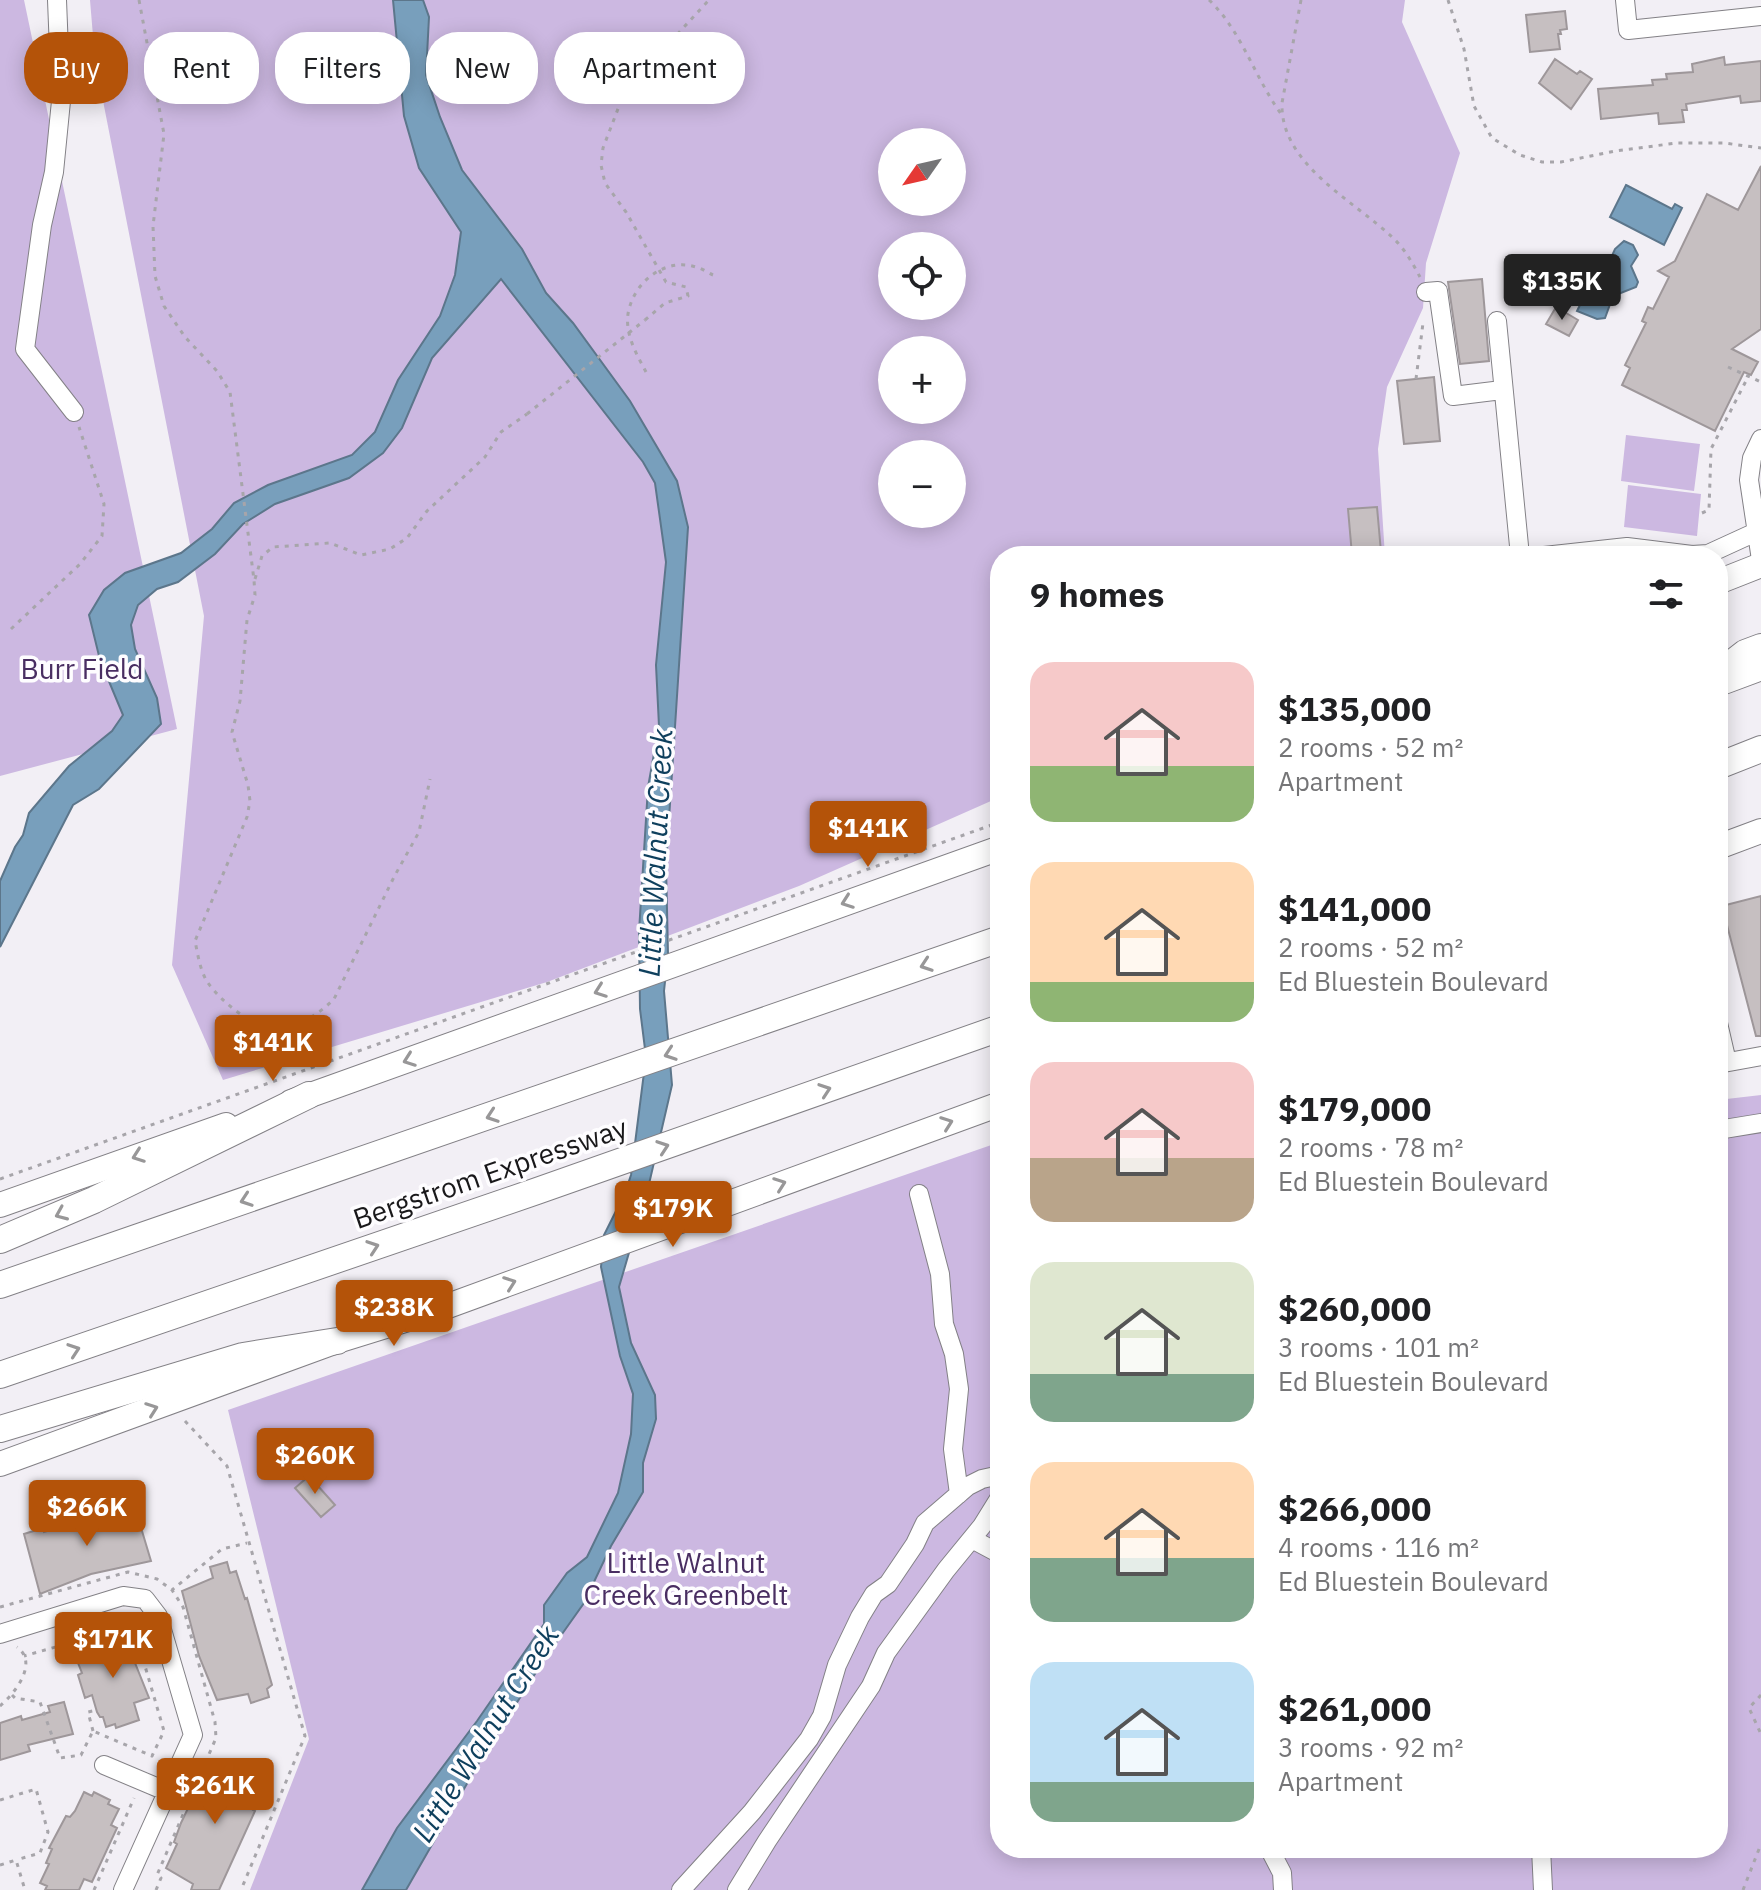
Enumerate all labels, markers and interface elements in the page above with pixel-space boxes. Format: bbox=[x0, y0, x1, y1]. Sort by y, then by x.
chip: Buy bbox=[24, 32, 128, 104]
chip: Rent bbox=[144, 32, 259, 104]
chip: Filters bbox=[275, 32, 410, 104]
chip: New bbox=[426, 32, 538, 104]
chip: Apartment bbox=[554, 32, 745, 104]
north arrow bbox=[878, 128, 966, 216]
map controls bbox=[878, 128, 966, 528]
button: locate bbox=[878, 232, 966, 320]
pin: $135K bbox=[1506, 254, 1618, 322]
text: $135K bbox=[1522, 263, 1602, 297]
button: + bbox=[878, 336, 966, 424]
button: − bbox=[878, 440, 966, 528]
text: 9 homes bbox=[1030, 572, 1165, 616]
icon: filters bbox=[1644, 572, 1688, 616]
park label: Burr Field bbox=[20, 650, 144, 687]
text: $135,000 bbox=[1278, 686, 1431, 730]
icon: home bbox=[1094, 694, 1190, 790]
water label: Little Walnut Creek bbox=[629, 727, 680, 978]
text: 2 rooms · 52 m² bbox=[1278, 730, 1463, 764]
text: Apartment bbox=[1278, 764, 1403, 798]
pin: $141K bbox=[812, 801, 924, 869]
text: $141K bbox=[828, 810, 908, 844]
text: $141,000 bbox=[1278, 886, 1431, 930]
one-way arrow bbox=[841, 892, 855, 909]
icon: home bbox=[1094, 894, 1190, 990]
text: 2 rooms · 52 m² bbox=[1278, 930, 1463, 964]
one-way arrow bbox=[920, 955, 934, 972]
text: Ed Bluestein Boulevard bbox=[1278, 964, 1549, 998]
one-way arrow bbox=[594, 982, 608, 998]
pin: $141K bbox=[217, 1015, 329, 1083]
text: $141K bbox=[233, 1024, 313, 1058]
one-way arrow bbox=[664, 1045, 678, 1061]
one-way arrow bbox=[403, 1050, 417, 1066]
one-way arrow bbox=[817, 1083, 831, 1099]
text: $179,000 bbox=[1278, 1086, 1431, 1130]
icon: home bbox=[1094, 1094, 1190, 1190]
one-way arrow bbox=[486, 1107, 500, 1123]
street label: Bergstrom Expressway bbox=[348, 1108, 632, 1237]
one-way arrow bbox=[939, 1117, 953, 1133]
text: 2 rooms · 78 m² bbox=[1278, 1130, 1463, 1164]
one-way arrow bbox=[655, 1140, 669, 1156]
one-way arrow bbox=[132, 1146, 146, 1163]
text: Ed Bluestein Boulevard bbox=[1278, 1164, 1549, 1198]
one-way arrow bbox=[773, 1177, 787, 1194]
pin: $179K bbox=[617, 1181, 729, 1249]
text: $179K bbox=[633, 1190, 713, 1224]
one-way arrow bbox=[240, 1191, 254, 1207]
one-way arrow bbox=[55, 1204, 70, 1220]
one-way arrow bbox=[365, 1241, 379, 1257]
one-way arrow bbox=[502, 1276, 516, 1293]
pin: $238K bbox=[338, 1280, 450, 1348]
text: $260,000 bbox=[1278, 1286, 1431, 1330]
text: $238K bbox=[354, 1289, 434, 1323]
icon: home bbox=[1094, 1294, 1190, 1390]
text: 3 rooms · 101 m² bbox=[1278, 1330, 1479, 1364]
one-way arrow bbox=[66, 1343, 80, 1359]
text: Ed Bluestein Boulevard bbox=[1278, 1364, 1549, 1398]
one-way arrow bbox=[144, 1402, 158, 1418]
pin: $260K bbox=[259, 1428, 371, 1496]
text: $260K bbox=[275, 1437, 355, 1471]
pin: $266K bbox=[31, 1480, 143, 1548]
text: $266,000 bbox=[1278, 1486, 1431, 1530]
text: $266K bbox=[47, 1489, 127, 1523]
icon: home bbox=[1094, 1494, 1190, 1590]
text: 4 rooms · 116 m² bbox=[1278, 1530, 1479, 1564]
park label: Little Walnut Creek Greenbelt bbox=[584, 1544, 788, 1613]
text: Ed Bluestein Boulevard bbox=[1278, 1564, 1549, 1598]
pin: $171K bbox=[57, 1612, 169, 1680]
water label: Little Walnut Creek bbox=[402, 1617, 567, 1849]
text: $171K bbox=[73, 1621, 153, 1655]
text: $261,000 bbox=[1278, 1686, 1431, 1730]
icon: home bbox=[1094, 1694, 1190, 1790]
text: 3 rooms · 92 m² bbox=[1278, 1730, 1463, 1764]
pin: $261K bbox=[159, 1758, 271, 1826]
text: Apartment bbox=[1278, 1764, 1403, 1798]
text: $261K bbox=[175, 1767, 255, 1801]

